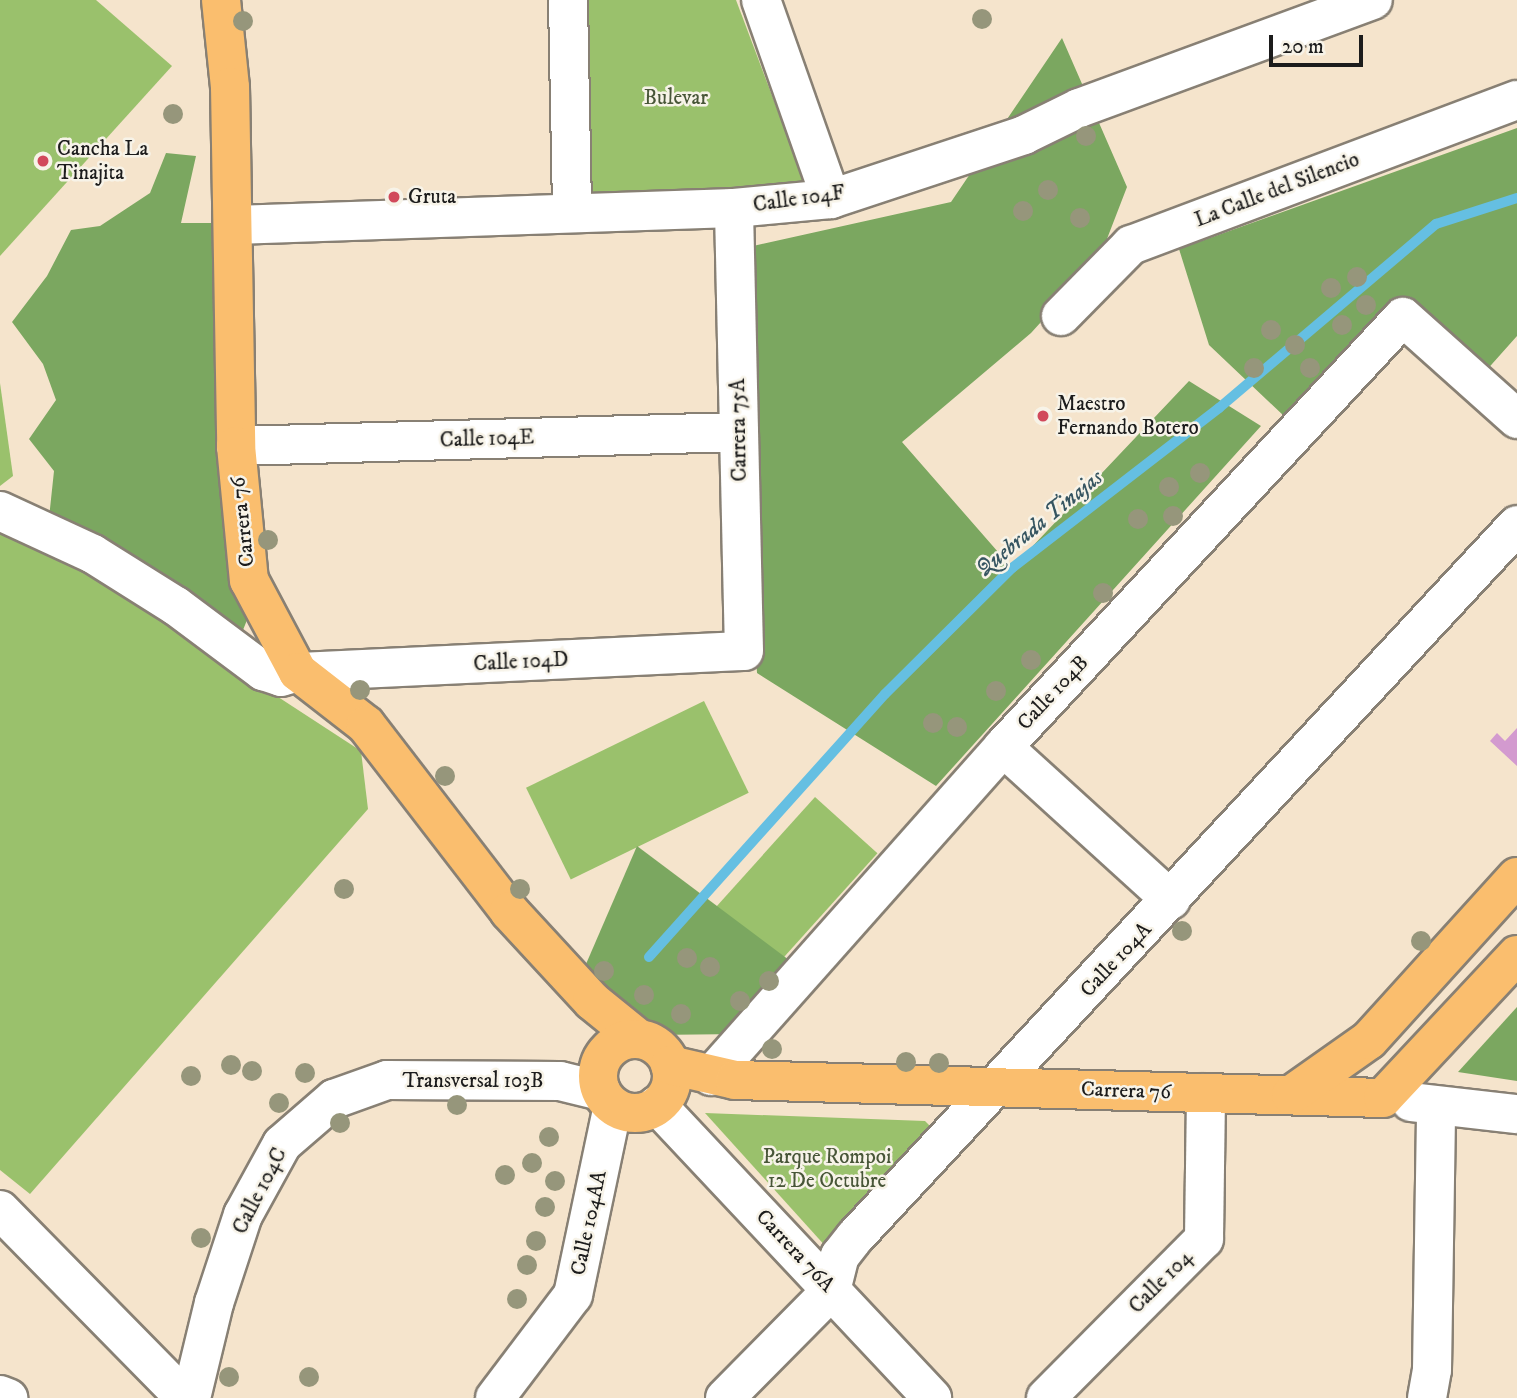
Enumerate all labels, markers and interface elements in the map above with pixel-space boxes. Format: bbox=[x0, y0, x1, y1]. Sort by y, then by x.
scale bar bbox=[1272, 21, 1366, 65]
text: 20 m bbox=[1282, 34, 1324, 60]
park label: Bulevar bbox=[644, 85, 708, 111]
place label: Cancha La Tinajita bbox=[57, 136, 148, 186]
street label: La Calle del Silencio bbox=[1191, 147, 1363, 233]
marker: Cancha La Tinajita bbox=[35, 153, 51, 169]
street label: Calle 104F bbox=[751, 180, 847, 218]
place label: Gruta bbox=[408, 184, 456, 210]
marker: Gruta bbox=[386, 189, 402, 205]
street label: Carrera 75A bbox=[726, 378, 752, 482]
place label: Maestro Fernando Botero bbox=[1057, 391, 1199, 441]
marker: Maestro Fernando Botero bbox=[1035, 408, 1051, 424]
street label: Calle 104E bbox=[439, 425, 535, 453]
water label: Quebrada Tinajas bbox=[971, 464, 1109, 584]
street label: Carrera 76 bbox=[226, 476, 260, 568]
street label: Calle 104D bbox=[473, 647, 569, 677]
street label: Calle 104B bbox=[1012, 650, 1094, 736]
street label: Calle 104A bbox=[1075, 917, 1157, 1003]
street label: Transversal 103B bbox=[403, 1068, 543, 1094]
street label: Carrera 76 bbox=[1080, 1077, 1172, 1105]
street label: Calle 104C bbox=[228, 1144, 292, 1238]
park label: Parque Rompoi 12 De Octubre bbox=[763, 1144, 891, 1194]
street label: Calle 104AA bbox=[566, 1168, 612, 1278]
street label: Carrera 76A bbox=[750, 1204, 840, 1298]
street label: Calle 104 bbox=[1124, 1245, 1198, 1319]

